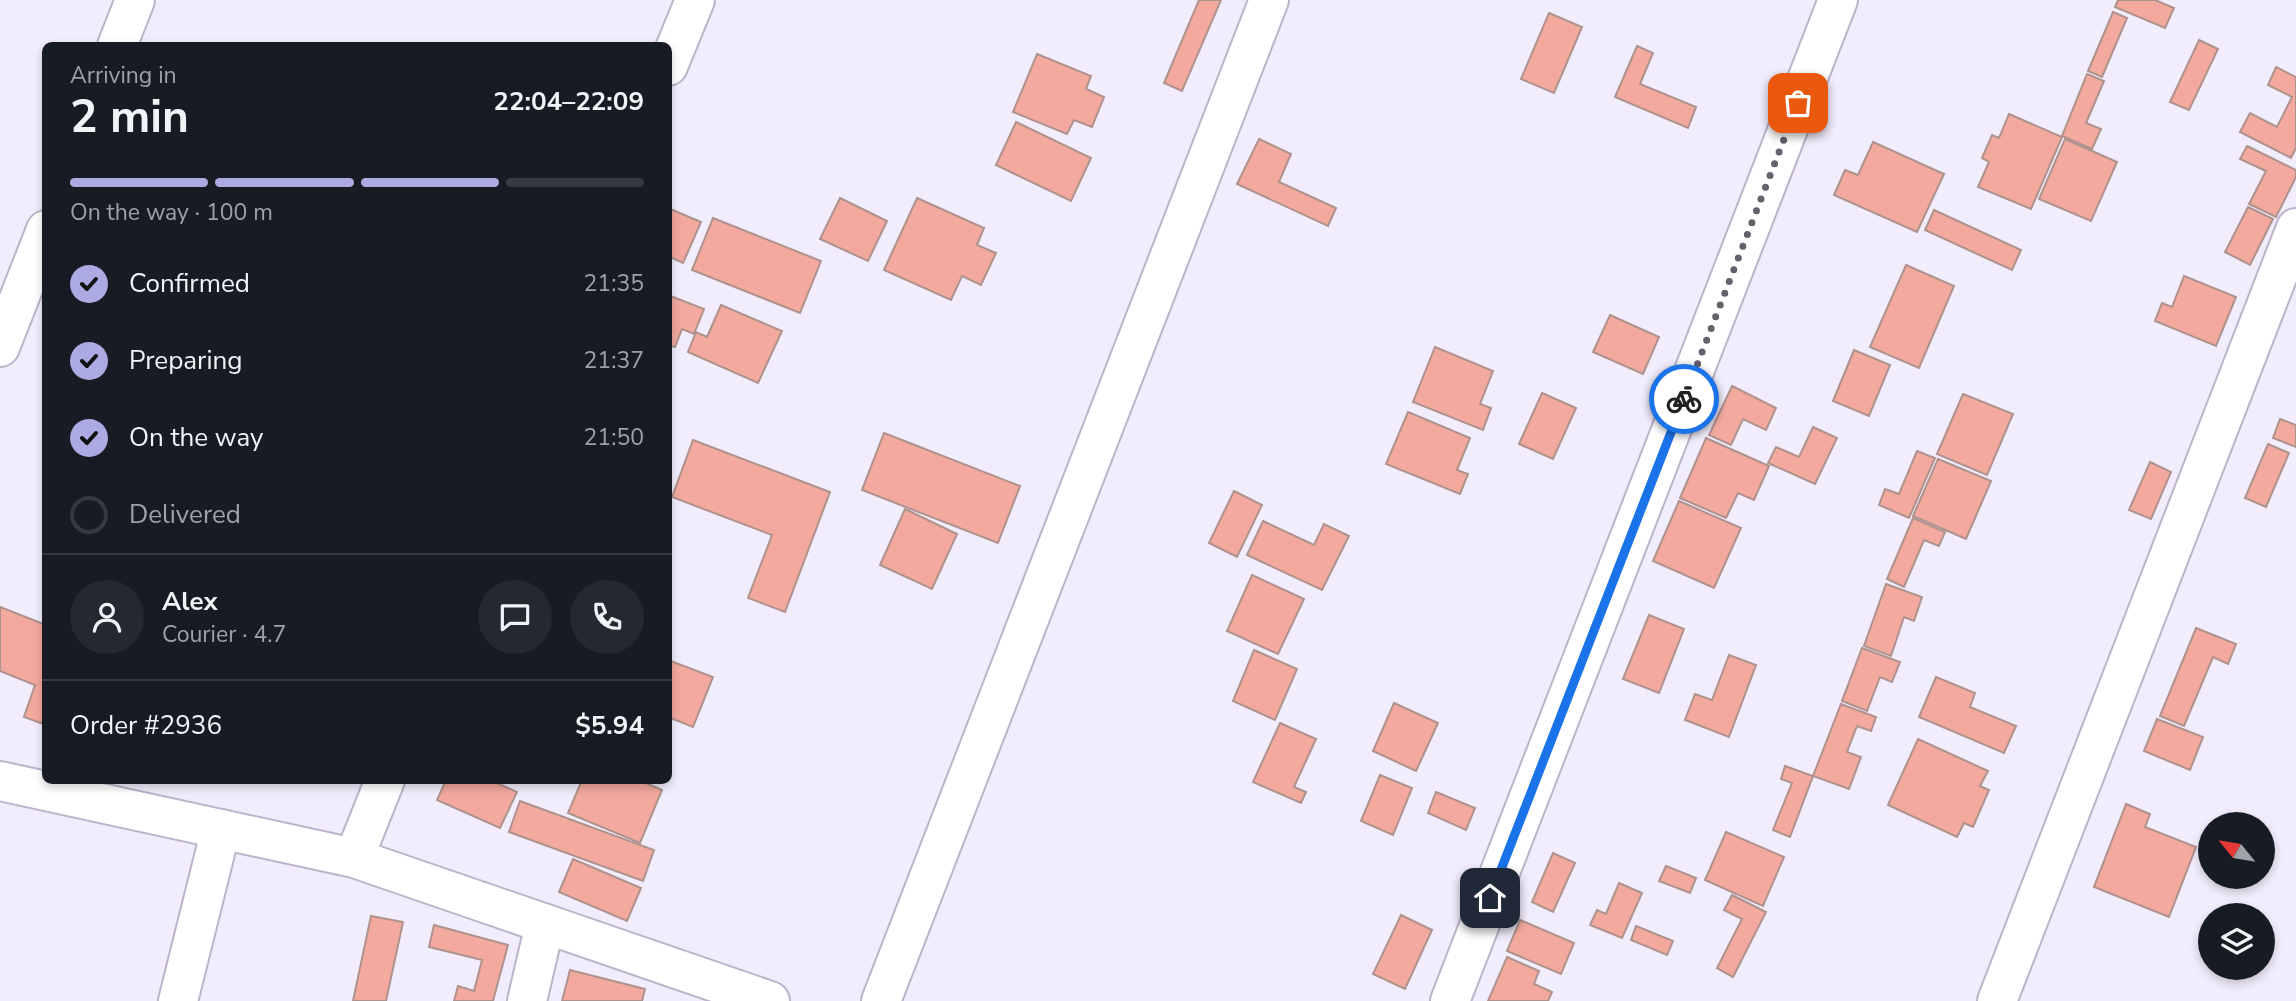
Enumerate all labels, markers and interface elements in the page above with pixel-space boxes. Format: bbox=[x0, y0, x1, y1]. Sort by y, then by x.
text: Arriving in bbox=[70, 60, 177, 91]
pin bbox=[1768, 73, 1828, 133]
text: 22:04–22:09 bbox=[493, 84, 644, 119]
icon: bag bbox=[1779, 84, 1817, 122]
text: 2 min bbox=[70, 85, 189, 148]
text: On the way · 100 m bbox=[70, 197, 273, 228]
icon: check bbox=[70, 265, 108, 303]
text: Confirmed bbox=[129, 266, 250, 301]
text: 21:35 bbox=[584, 268, 644, 299]
icon: check bbox=[70, 342, 108, 380]
text: Preparing bbox=[129, 343, 242, 378]
text: 21:37 bbox=[584, 345, 644, 376]
courier bbox=[1649, 364, 1719, 434]
icon: bike bbox=[1665, 380, 1703, 418]
icon: check bbox=[70, 419, 108, 457]
text: On the way bbox=[129, 420, 263, 455]
text: 21:50 bbox=[584, 422, 644, 453]
text: Delivered bbox=[129, 497, 241, 532]
button: person bbox=[70, 580, 144, 654]
button: chat bbox=[478, 580, 552, 654]
button: phone bbox=[570, 580, 644, 654]
text: Alex bbox=[162, 584, 218, 619]
text: Courier · 4.7 bbox=[162, 619, 286, 650]
text: Order #2936 bbox=[70, 708, 222, 743]
text: $5.94 bbox=[575, 708, 644, 743]
north arrow bbox=[2198, 812, 2275, 889]
map controls bbox=[2198, 812, 2275, 980]
pin bbox=[1460, 868, 1520, 928]
icon: home bbox=[1471, 879, 1509, 917]
button: layers bbox=[2198, 903, 2275, 980]

